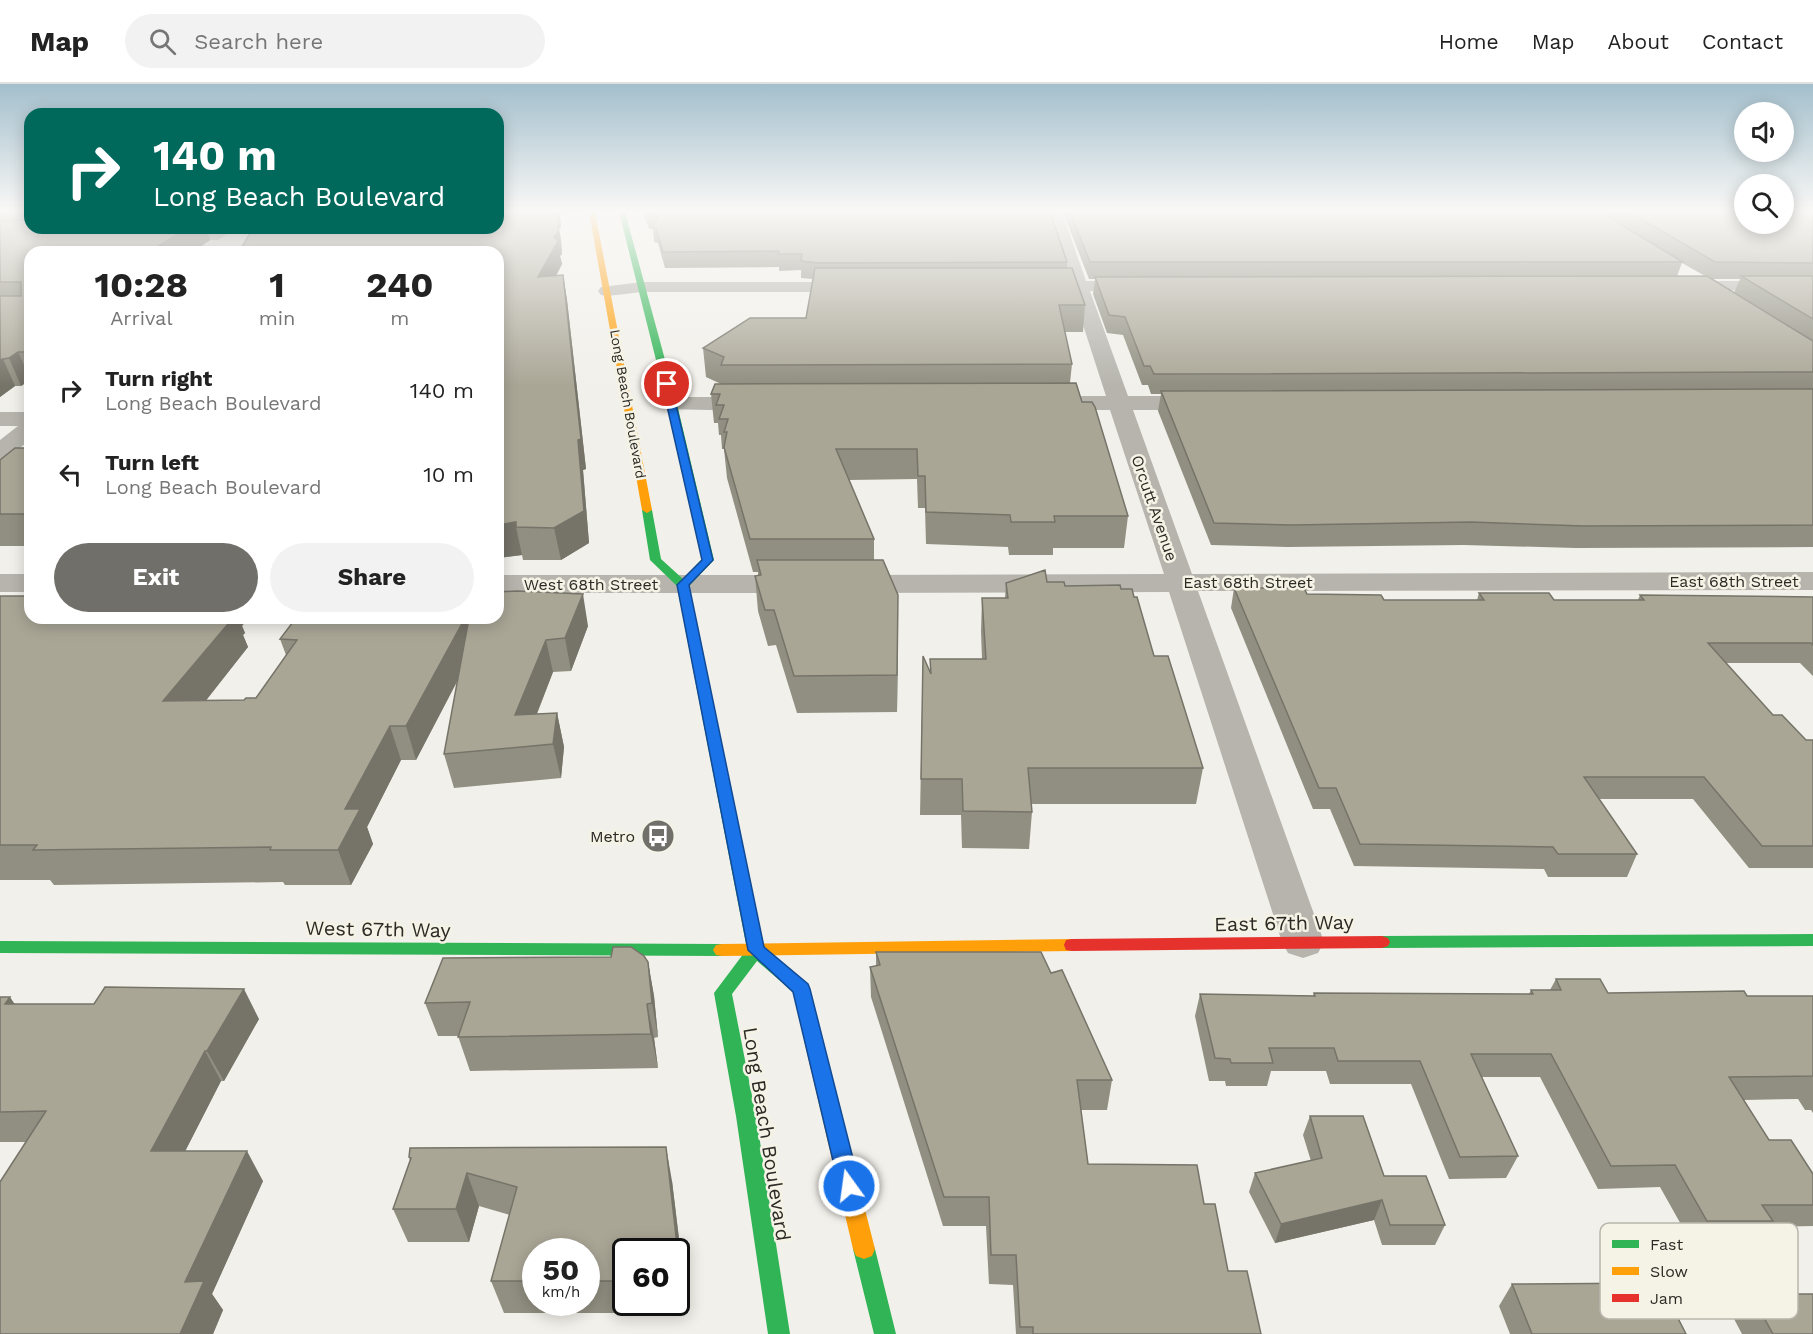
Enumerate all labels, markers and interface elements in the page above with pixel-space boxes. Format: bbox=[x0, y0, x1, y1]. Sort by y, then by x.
search box bbox=[125, 14, 545, 68]
text: Map bbox=[30, 25, 89, 58]
icon: search bbox=[146, 25, 179, 58]
text: Search here bbox=[194, 29, 323, 54]
text: Home bbox=[1439, 29, 1499, 54]
text: Map bbox=[1532, 29, 1575, 54]
text: About bbox=[1608, 29, 1669, 54]
text: Contact bbox=[1702, 29, 1783, 54]
map controls bbox=[1734, 102, 1794, 234]
button: sound bbox=[1734, 102, 1794, 162]
text: 140 m bbox=[153, 131, 277, 180]
icon: right bbox=[54, 132, 132, 210]
button: search bbox=[1734, 174, 1794, 234]
text: Long Beach Boulevard bbox=[153, 181, 445, 213]
text: 10:28 bbox=[95, 264, 188, 306]
text: 1 bbox=[269, 264, 285, 306]
text: 240 bbox=[366, 264, 433, 306]
text: Arrival bbox=[110, 306, 173, 330]
text: min bbox=[259, 306, 295, 330]
text: m bbox=[390, 306, 409, 330]
street label: Long Beach Boulevard bbox=[607, 328, 649, 480]
pin bbox=[641, 358, 692, 409]
text: Turn right bbox=[105, 366, 212, 391]
icon: arrive bbox=[650, 367, 683, 400]
icon: right bbox=[54, 374, 87, 407]
text: 140 m bbox=[410, 378, 474, 403]
text: Long Beach Boulevard bbox=[105, 391, 321, 415]
text: Turn left bbox=[105, 450, 199, 475]
street label: Orcutt Avenue bbox=[1128, 453, 1182, 564]
icon: left bbox=[54, 458, 87, 491]
text: 10 m bbox=[423, 462, 474, 487]
text: Long Beach Boulevard bbox=[105, 475, 321, 499]
button: Exit bbox=[54, 543, 258, 612]
button: Share bbox=[270, 543, 474, 612]
street label: East 68th Street bbox=[1669, 572, 1799, 591]
street label: East 68th Street bbox=[1183, 573, 1313, 592]
street label: West 68th Street bbox=[524, 575, 659, 594]
bus stop icon: Metro bbox=[640, 818, 676, 854]
place label: Metro bbox=[590, 827, 635, 846]
street label: East 67th Way bbox=[1214, 910, 1355, 936]
street label: West 67th Way bbox=[305, 916, 452, 942]
street label: Long Beach Boulevard bbox=[738, 1025, 796, 1243]
position arrow bbox=[817, 1154, 881, 1218]
legend bbox=[1600, 1223, 1798, 1319]
text: Fast bbox=[1650, 1235, 1683, 1254]
speed limit sign: 60 bbox=[612, 1238, 690, 1316]
text: 50 bbox=[543, 1252, 579, 1287]
text: Slow bbox=[1650, 1262, 1688, 1281]
text: km/h bbox=[542, 1283, 580, 1301]
text: Jam bbox=[1650, 1289, 1683, 1308]

